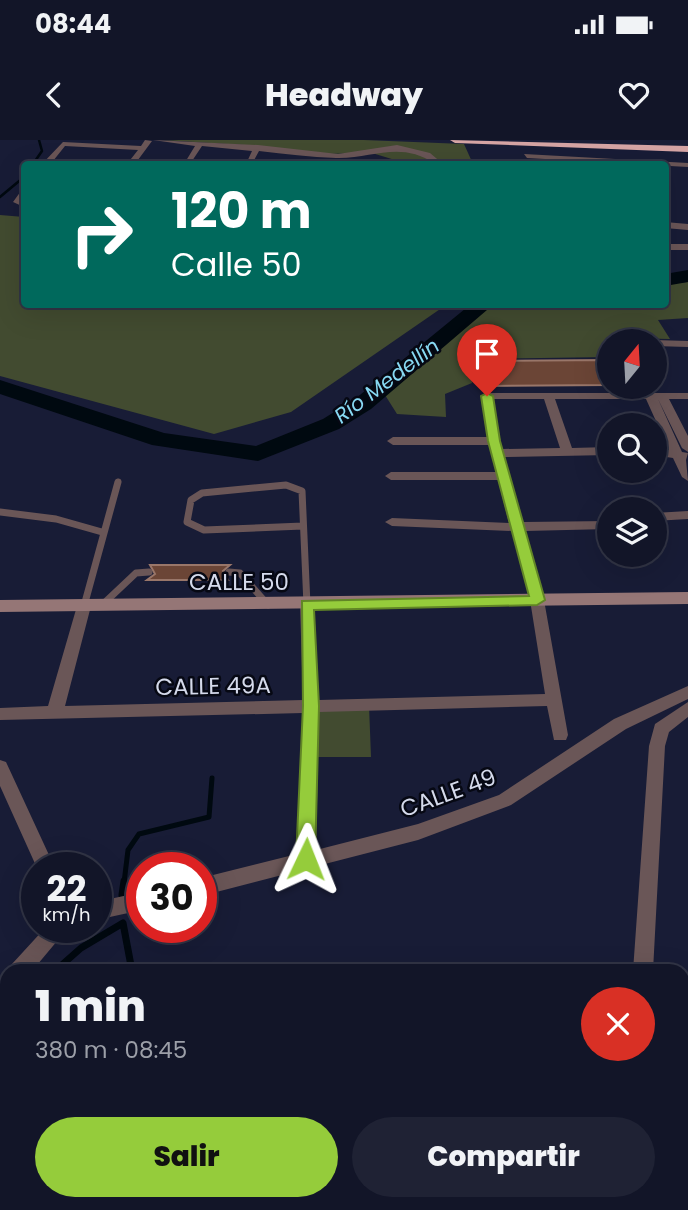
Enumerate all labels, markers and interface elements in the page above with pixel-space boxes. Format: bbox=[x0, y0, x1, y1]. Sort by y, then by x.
text: 08:44 bbox=[35, 6, 111, 42]
text: Headway bbox=[265, 72, 423, 117]
icon: back bbox=[35, 76, 73, 114]
icon: heart bbox=[615, 76, 653, 114]
text: 120 m bbox=[171, 177, 312, 245]
icon: right bbox=[56, 189, 147, 280]
text: Calle 50 bbox=[171, 242, 302, 287]
pin bbox=[457, 324, 517, 396]
north arrow bbox=[597, 329, 667, 399]
map controls bbox=[597, 329, 667, 567]
water label: Río Medellín bbox=[328, 331, 445, 430]
icon: arrive bbox=[468, 335, 506, 373]
button: search bbox=[597, 413, 667, 483]
button: layers bbox=[597, 497, 667, 567]
street label: CALLE 50 bbox=[189, 566, 289, 598]
street label: CALLE 49A bbox=[155, 669, 271, 703]
street label: CALLE 49 bbox=[396, 761, 500, 825]
position arrow bbox=[269, 822, 343, 896]
speed limit sign: 30 bbox=[126, 852, 217, 943]
text: 22 bbox=[47, 864, 86, 913]
text: km/h bbox=[43, 902, 90, 927]
text: 1 min bbox=[35, 977, 146, 1036]
button: close bbox=[581, 987, 655, 1061]
text: 380 m · 08:45 bbox=[35, 1034, 187, 1066]
button: Salir bbox=[35, 1117, 338, 1197]
button: Compartir bbox=[352, 1117, 655, 1197]

